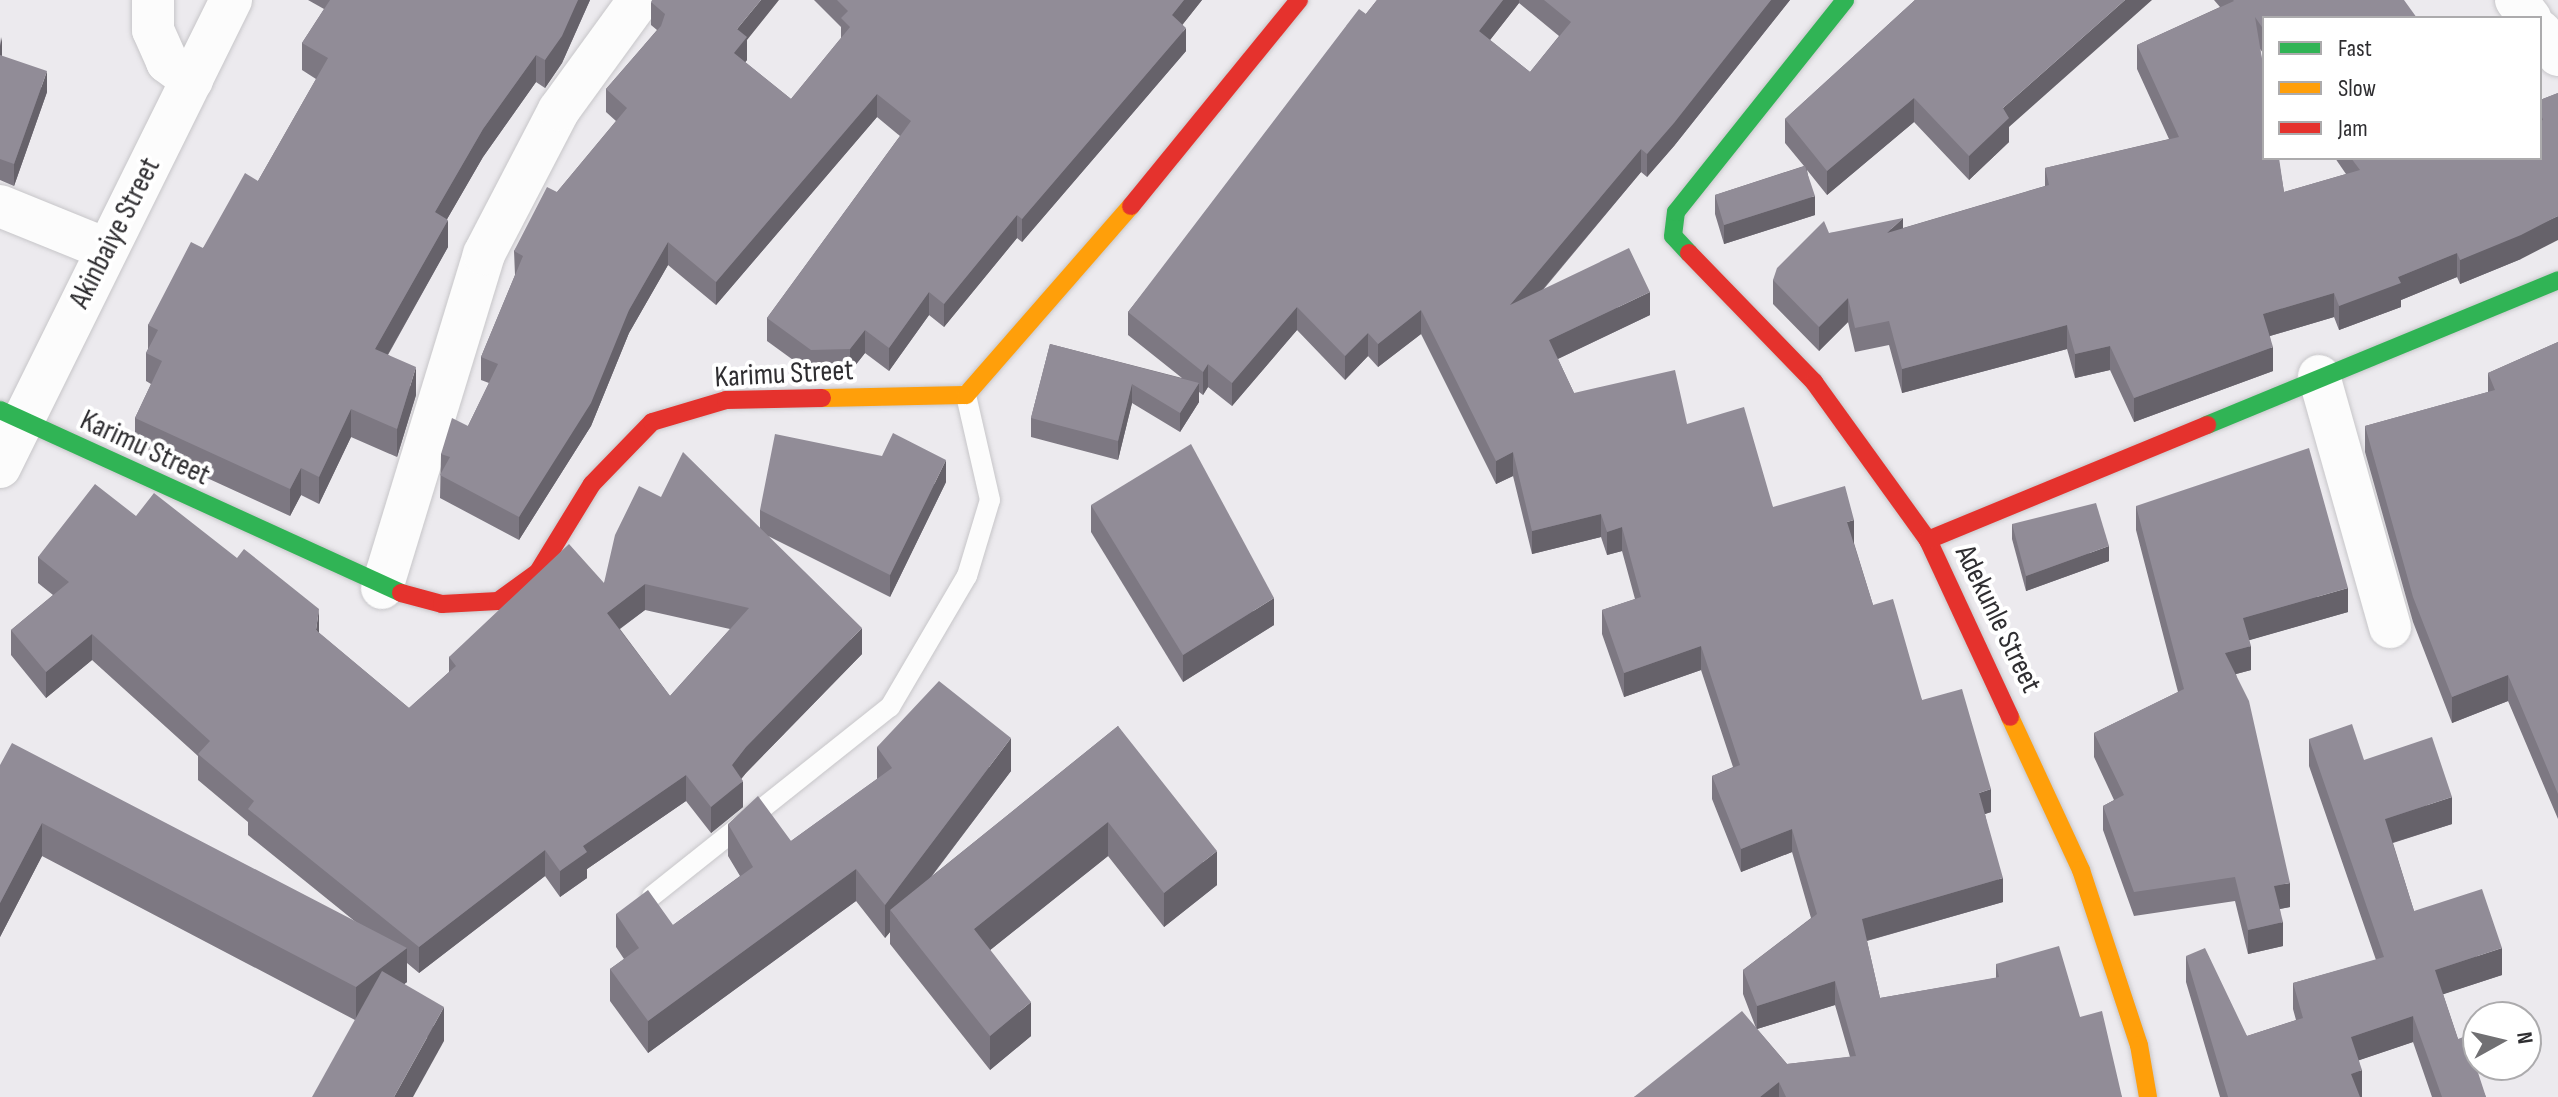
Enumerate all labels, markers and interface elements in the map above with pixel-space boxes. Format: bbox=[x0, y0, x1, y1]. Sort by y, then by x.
legend bbox=[2262, 16, 2542, 160]
text: Fast bbox=[2338, 34, 2372, 63]
text: Slow bbox=[2338, 74, 2376, 103]
text: Jam bbox=[2338, 114, 2368, 143]
street label: Akinbaiye Street bbox=[62, 152, 168, 314]
street label: Karimu Street bbox=[714, 352, 854, 396]
street label: Karimu Street bbox=[74, 402, 216, 494]
street label: Adekunle Street bbox=[1947, 539, 2049, 699]
north arrow bbox=[2462, 1001, 2542, 1081]
text: N bbox=[2510, 1030, 2538, 1046]

